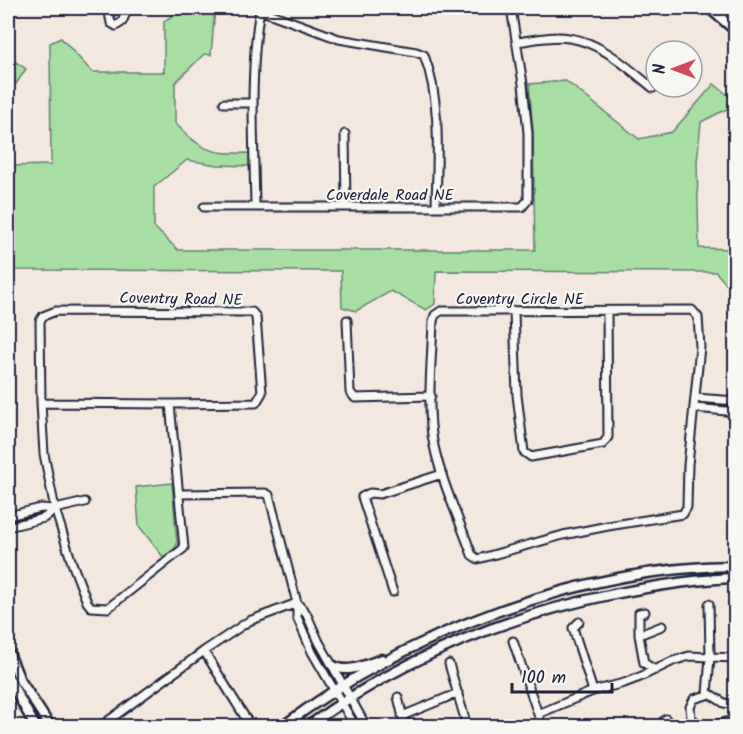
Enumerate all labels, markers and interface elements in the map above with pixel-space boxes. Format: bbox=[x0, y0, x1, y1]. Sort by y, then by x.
north arrow bbox=[644, 39, 704, 99]
text: N bbox=[648, 64, 673, 74]
street label: Coverdale Road NE bbox=[326, 183, 455, 208]
street label: Coventry Road NE bbox=[119, 286, 244, 313]
street label: Coventry Circle NE bbox=[456, 287, 585, 312]
scale bar bbox=[512, 656, 612, 694]
text: 100 m bbox=[521, 664, 566, 693]

